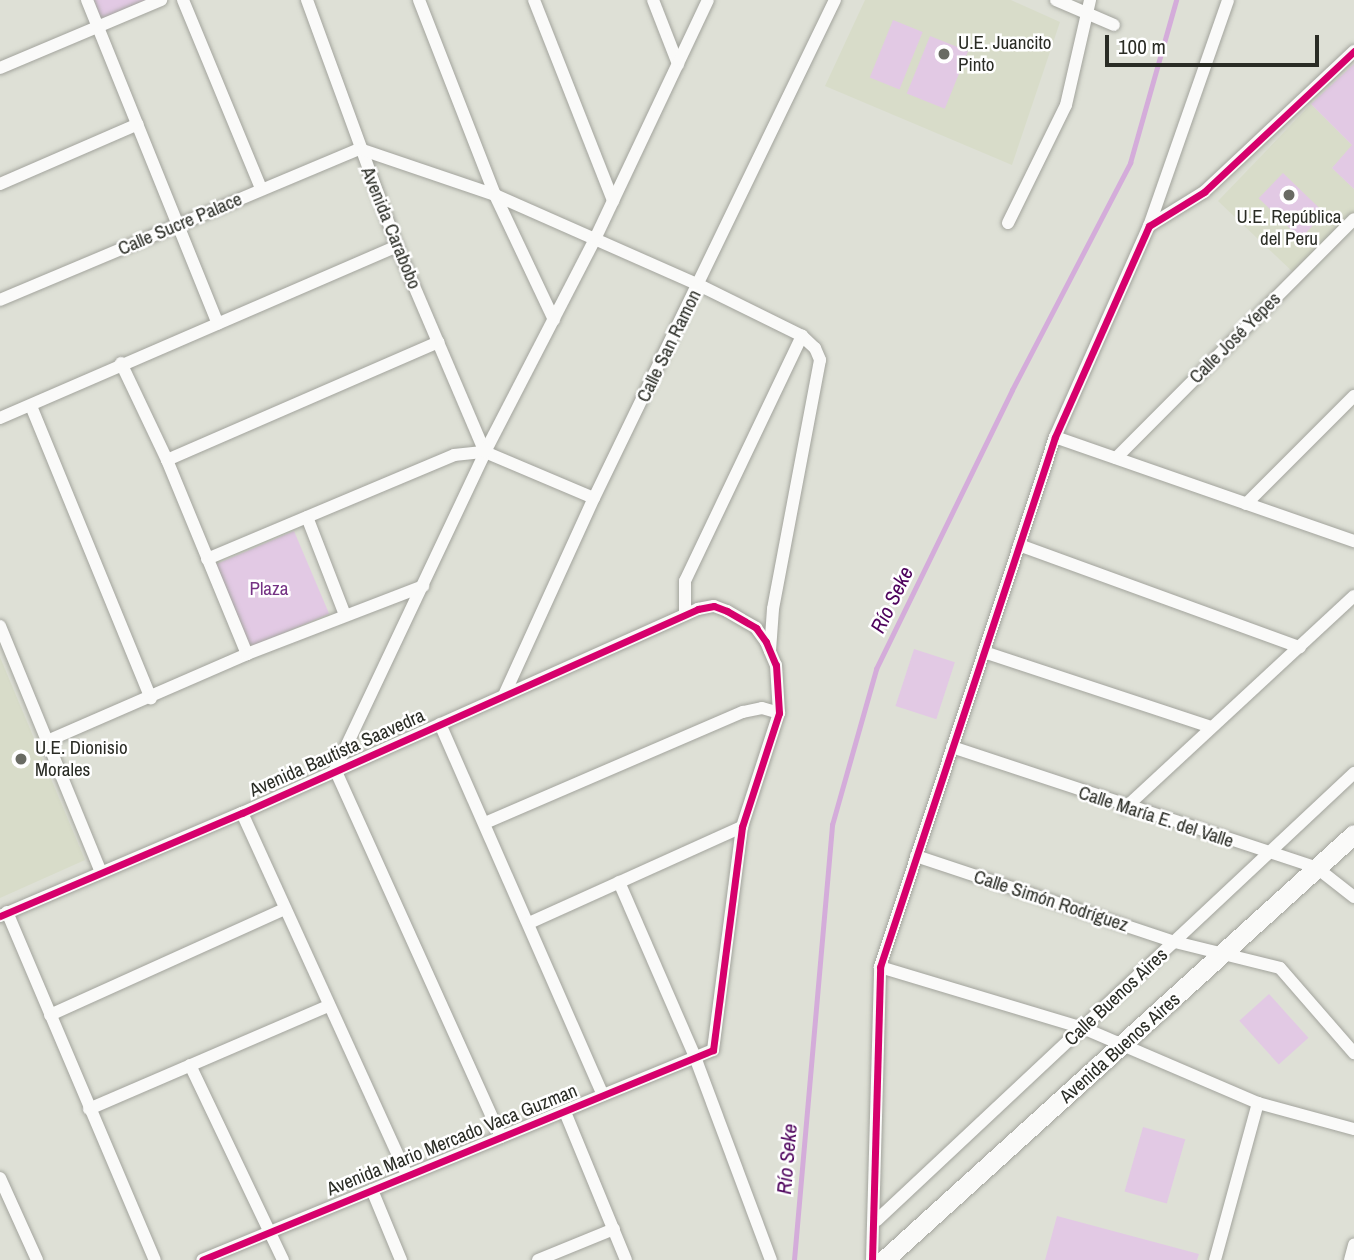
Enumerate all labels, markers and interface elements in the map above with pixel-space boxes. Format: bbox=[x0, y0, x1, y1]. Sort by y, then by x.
scale bar bbox=[1109, 21, 1322, 65]
place label: U.E. Juancito Pinto bbox=[958, 32, 1052, 76]
text: 100 m bbox=[1118, 32, 1166, 61]
marker: U.E. Juancito Pinto bbox=[936, 46, 952, 62]
street label: Avenida Carabobo bbox=[356, 164, 426, 292]
marker: U.E. República del Peru bbox=[1281, 187, 1297, 203]
street label: Calle Sucre Palace bbox=[115, 188, 245, 260]
place label: U.E. República del Peru bbox=[1237, 206, 1341, 250]
street label: Calle San Ramon bbox=[632, 286, 706, 406]
street label: Calle José Yepes bbox=[1185, 288, 1285, 388]
water label: Río Seke bbox=[865, 563, 919, 637]
park label: Plaza bbox=[250, 578, 288, 600]
street label: Avenida Bautista Saavedra bbox=[246, 704, 428, 802]
place label: U.E. Dionisio Morales bbox=[35, 737, 128, 781]
marker: U.E. Dionisio Morales bbox=[13, 751, 29, 767]
street label: Calle María E. del Valle bbox=[1076, 781, 1236, 853]
street label: Calle Simón Rodríguez bbox=[971, 865, 1131, 937]
street label: Calle Buenos Aires bbox=[1059, 943, 1173, 1051]
street label: Avenida Buenos Aires bbox=[1055, 988, 1185, 1108]
street label: Avenida Mario Mercado Vaca Guzman bbox=[324, 1079, 580, 1201]
water label: Río Seke bbox=[771, 1123, 803, 1195]

